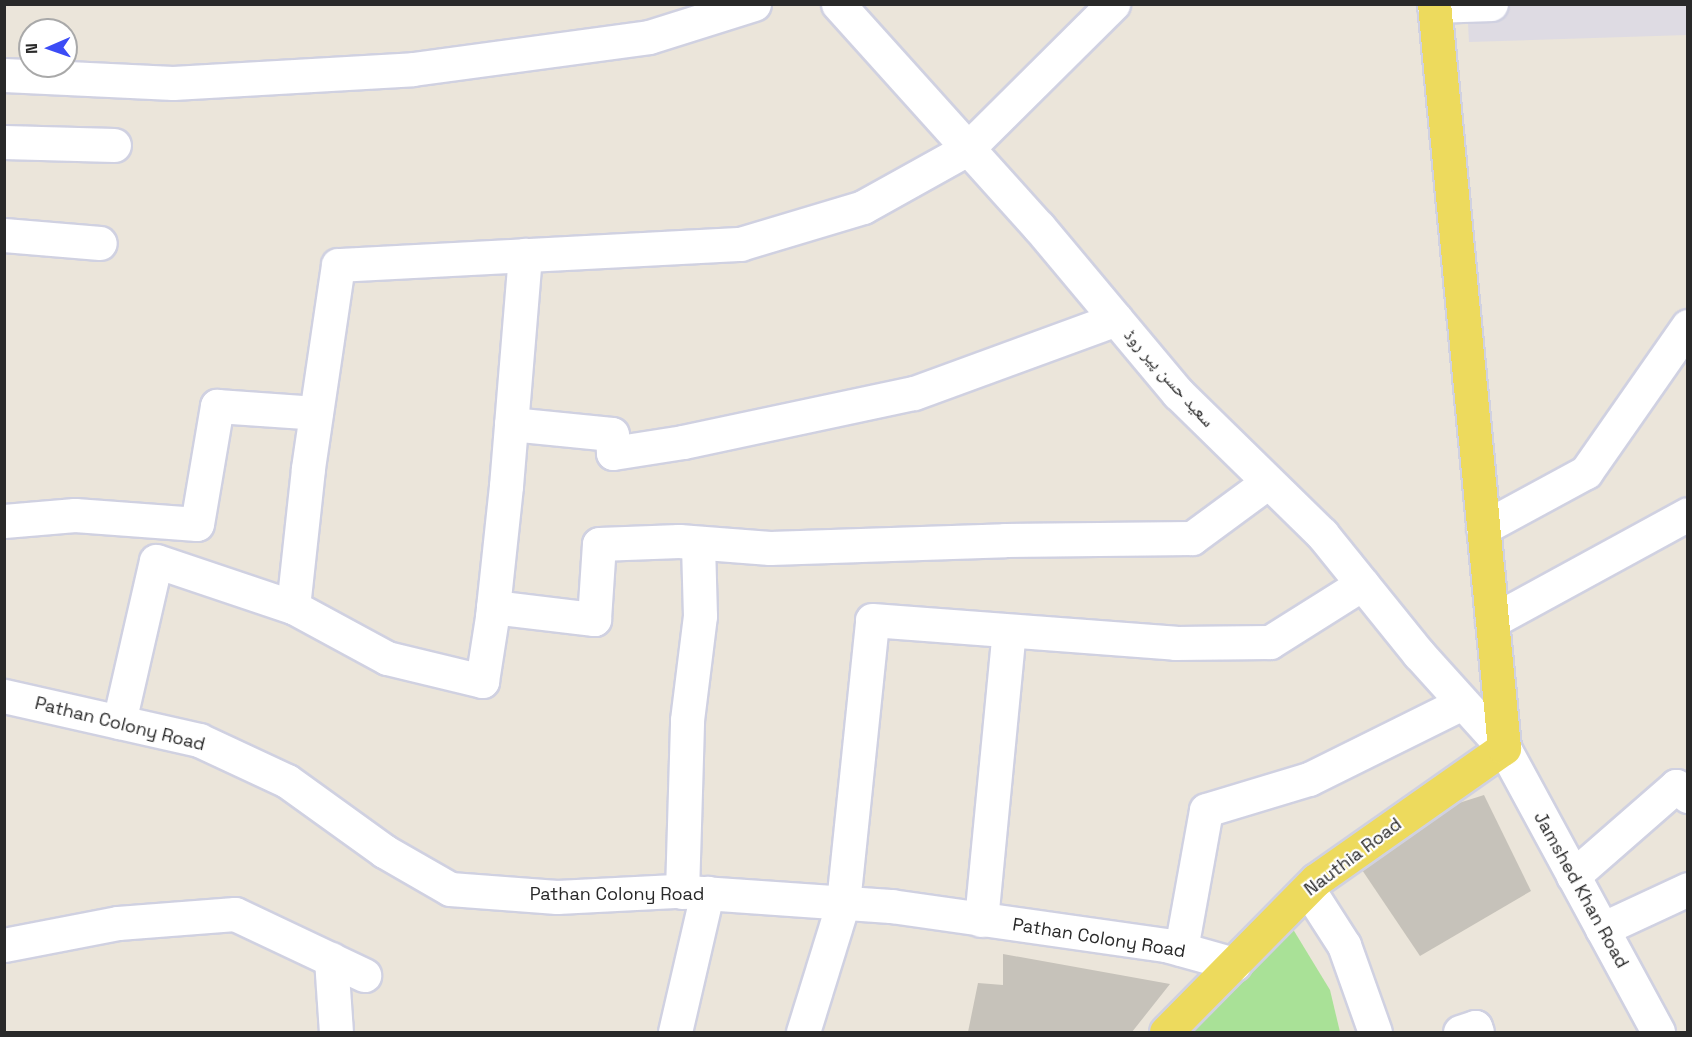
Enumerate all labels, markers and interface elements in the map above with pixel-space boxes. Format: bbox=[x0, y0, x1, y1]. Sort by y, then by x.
north arrow bbox=[18, 18, 78, 78]
text: N bbox=[21, 43, 42, 54]
street label: سعید حسن پیر روڈ bbox=[1119, 324, 1219, 432]
street label: Pathan Colony Road bbox=[33, 692, 207, 756]
street label: Jamshed Khan Road bbox=[1529, 808, 1633, 972]
street label: Nauthia Road bbox=[1300, 813, 1406, 901]
street label: Pathan Colony Road bbox=[530, 883, 704, 905]
street label: Pathan Colony Road bbox=[1011, 914, 1187, 962]

